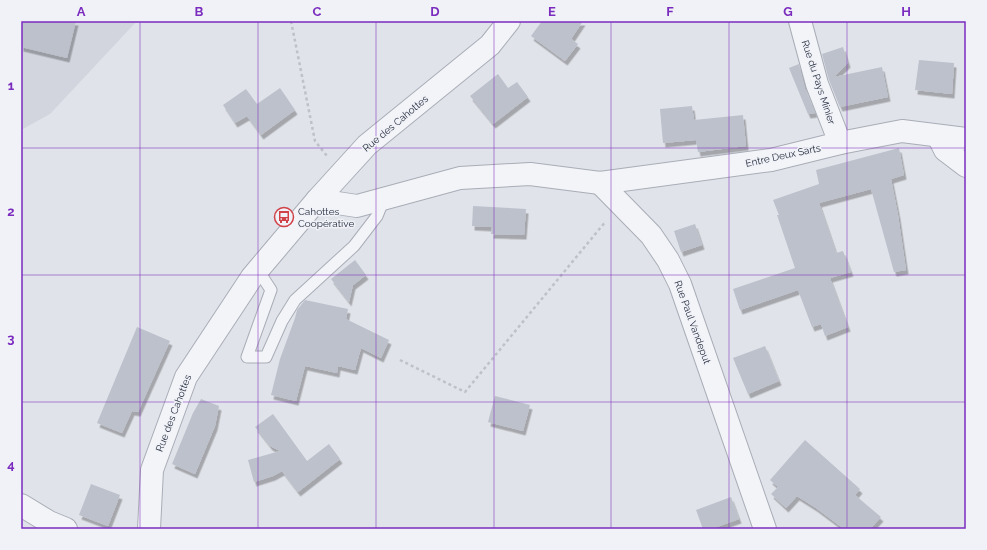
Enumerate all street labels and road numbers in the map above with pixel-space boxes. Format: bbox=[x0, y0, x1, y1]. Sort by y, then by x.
street label: Rue du Pays Minier bbox=[800, 39, 838, 126]
street label: Rue des Cahottes bbox=[361, 93, 430, 154]
street label: Entre Deux Sarts bbox=[744, 142, 822, 169]
street label: Rue Paul Vandeput bbox=[672, 279, 713, 366]
street label: Rue des Cahottes bbox=[154, 373, 193, 453]

